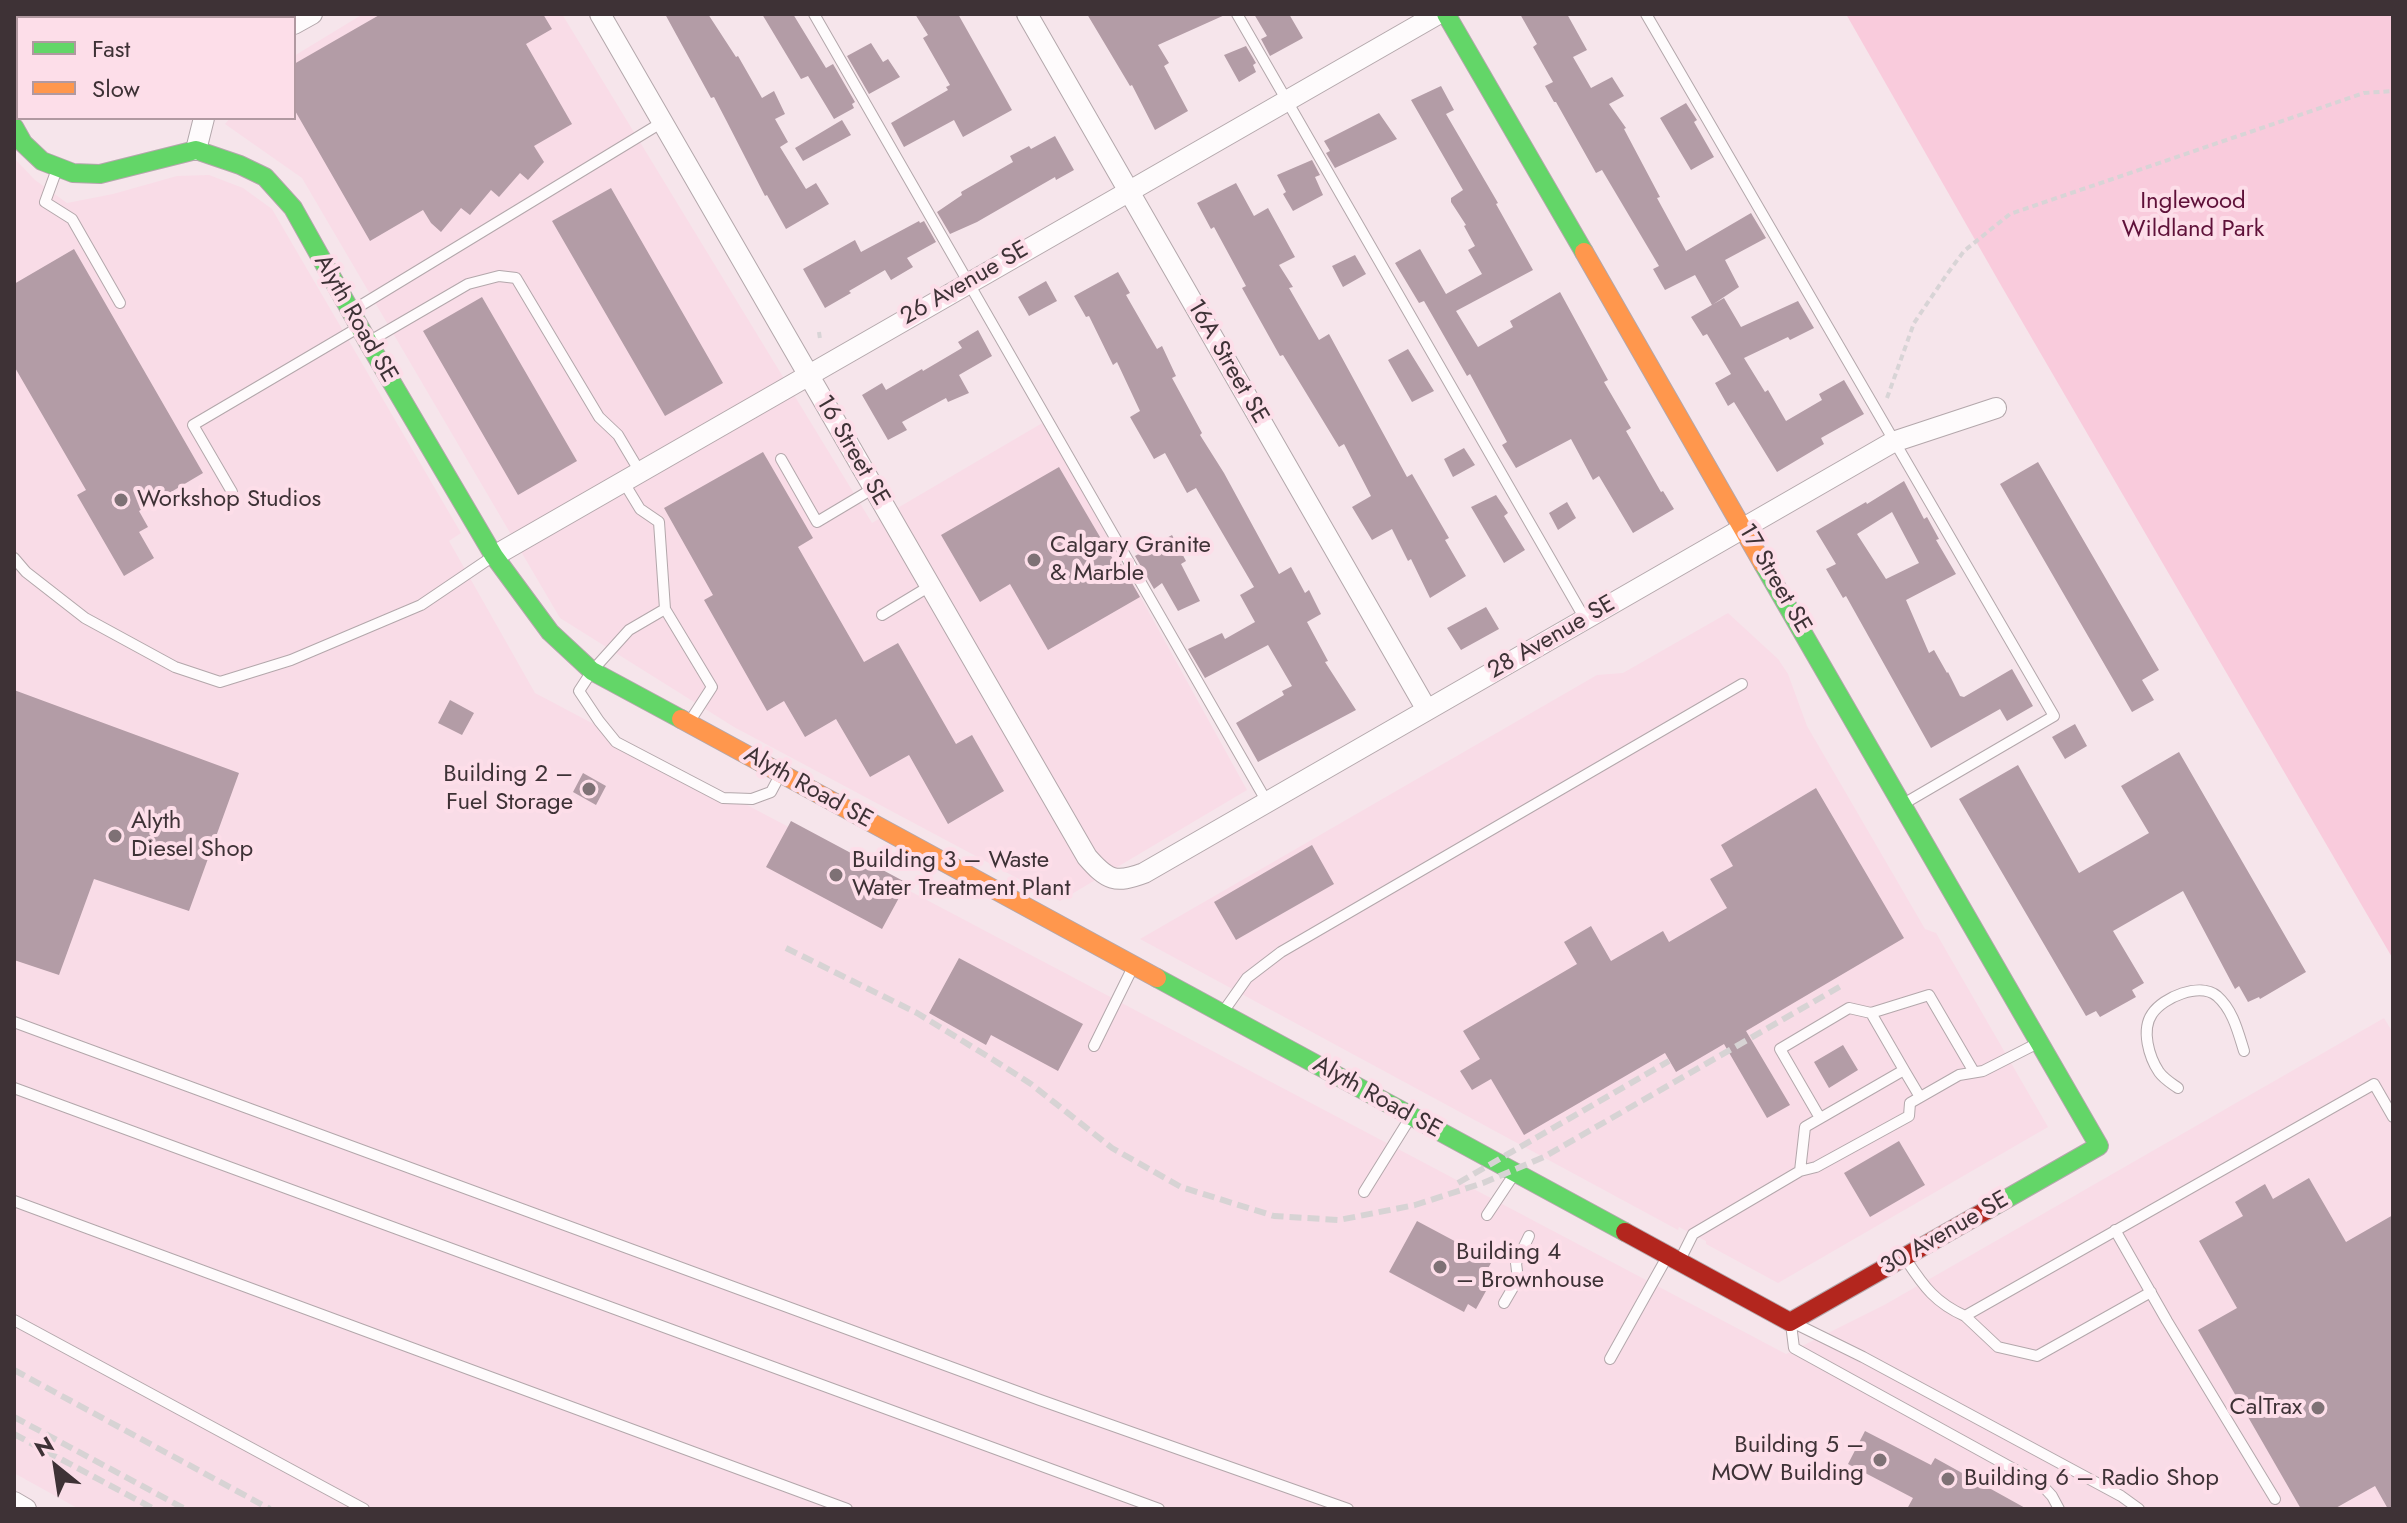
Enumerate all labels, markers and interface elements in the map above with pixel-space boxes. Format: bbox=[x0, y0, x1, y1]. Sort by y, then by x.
legend bbox=[16, 16, 296, 120]
text: Fast bbox=[92, 31, 130, 66]
text: Slow bbox=[92, 71, 140, 106]
park label: Inglewood Wildland Park bbox=[2122, 188, 2264, 244]
street label: 26 Avenue SE bbox=[896, 236, 1034, 332]
street label: Alyth Road SE bbox=[307, 250, 403, 388]
street label: 16A Street SE bbox=[1180, 295, 1274, 429]
street label: 16 Street SE bbox=[809, 391, 895, 511]
place label: Workshop Studios bbox=[137, 486, 321, 514]
marker: Workshop Studios bbox=[112, 491, 130, 509]
street label: 17 Street SE bbox=[1731, 519, 1817, 639]
place label: Calgary Granite & Marble bbox=[1050, 532, 1211, 588]
marker: Calgary Granite & Marble bbox=[1025, 551, 1043, 569]
street label: 28 Avenue SE bbox=[1483, 590, 1621, 686]
street label: Alyth Road SE bbox=[739, 741, 877, 835]
place label: Building 2 – Fuel Storage bbox=[443, 761, 573, 817]
marker: Building 2 – Fuel Storage bbox=[580, 780, 598, 798]
place label: Alyth Diesel Shop bbox=[131, 808, 253, 864]
marker: Alyth Diesel Shop bbox=[106, 827, 124, 845]
place label: Building 3 – Waste Water Treatment Plant bbox=[852, 847, 1070, 903]
marker: Building 3 – Waste Water Treatment Plant bbox=[827, 866, 845, 884]
street label: Alyth Road SE bbox=[1308, 1051, 1446, 1145]
street label: 30 Avenue SE bbox=[1876, 1186, 2014, 1282]
place label: Building 4 – Brownhouse bbox=[1456, 1239, 1604, 1295]
marker: Building 4 – Brownhouse bbox=[1431, 1258, 1449, 1276]
place label: CalTrax bbox=[2229, 1394, 2302, 1422]
marker: CalTrax bbox=[2309, 1399, 2327, 1417]
north arrow bbox=[16, 1427, 96, 1507]
text: N bbox=[28, 1428, 60, 1464]
place label: Building 5 – MOW Building bbox=[1711, 1432, 1864, 1488]
marker: Building 5 – MOW Building bbox=[1871, 1451, 1889, 1469]
place label: Building 6 – Radio Shop bbox=[1964, 1465, 2219, 1493]
marker: Building 6 – Radio Shop bbox=[1939, 1470, 1957, 1488]

